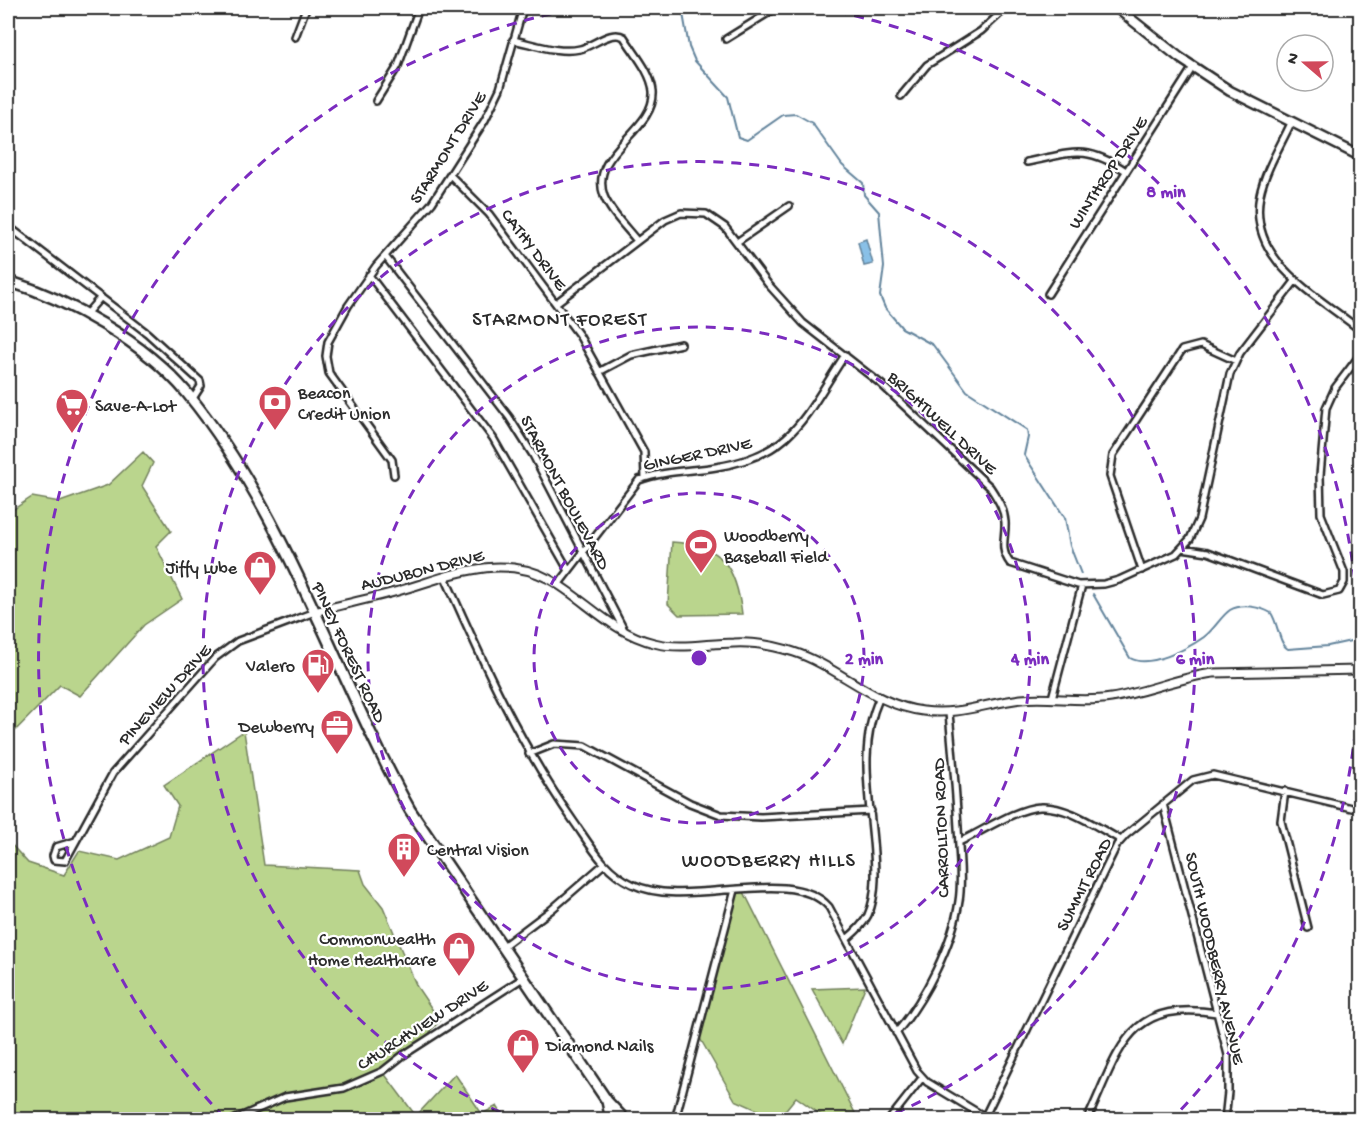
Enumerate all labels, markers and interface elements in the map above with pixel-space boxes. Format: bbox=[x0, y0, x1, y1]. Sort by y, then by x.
north arrow bbox=[1275, 33, 1335, 93]
text: N bbox=[1283, 50, 1305, 67]
street label: STARMONT DRIVE bbox=[406, 88, 492, 208]
street label: WINTHROP DRIVE bbox=[1065, 113, 1154, 233]
text: 8 min bbox=[1146, 183, 1186, 204]
street label: CATHY DRIVE bbox=[495, 205, 571, 296]
district label: STARMONT FOREST bbox=[472, 310, 648, 333]
street label: BRIGHTWELL DRIVE bbox=[881, 367, 1001, 481]
bank icon: Beacon Credit Union bbox=[257, 384, 293, 431]
place label: Beacon Credit Union bbox=[297, 384, 391, 426]
supermarket icon: Save-A-Lot bbox=[54, 387, 90, 434]
place label: Save-A-Lot bbox=[95, 397, 177, 418]
street label: STARMONT BOULEVARD bbox=[514, 412, 613, 574]
street label: GINGER DRIVE bbox=[641, 434, 754, 477]
sports icon: Woodberry Baseball Field bbox=[683, 527, 719, 574]
place label: Woodberry Baseball Field bbox=[723, 527, 829, 569]
street label: AUDUBON DRIVE bbox=[359, 546, 487, 597]
shop icon: Jiffy Lube bbox=[242, 549, 278, 596]
place label: Jiffy Lube bbox=[166, 559, 238, 580]
street label: PINEY FOREST ROAD bbox=[306, 579, 390, 727]
street label: PINEVIEW DRIVE bbox=[114, 640, 217, 751]
fuel station icon: Valero bbox=[300, 647, 336, 694]
centre of rings bbox=[689, 648, 709, 668]
text: 2 min bbox=[845, 650, 884, 671]
text: 4 min bbox=[1010, 650, 1049, 671]
text: 6 min bbox=[1176, 650, 1215, 671]
place label: Valero bbox=[245, 657, 295, 678]
office icon: Dewberry bbox=[319, 708, 355, 755]
place label: Dewberry bbox=[238, 718, 314, 739]
street label: CARROLLTON ROAD bbox=[930, 758, 955, 898]
building icon: Central Vision bbox=[386, 831, 422, 878]
street label: SUMMIT ROAD bbox=[1053, 835, 1118, 935]
place label: Central Vision bbox=[427, 841, 529, 862]
district label: WOODBERRY HILLS bbox=[682, 851, 856, 874]
street label: SOUTH WOODBERRY AVENUE bbox=[1179, 851, 1248, 1067]
place label: Commonwealth Home Healthcare bbox=[308, 930, 437, 972]
shop icon: Commonwealth Home Healthcare bbox=[441, 930, 477, 977]
street label: CHURCHVIEW DRIVE bbox=[354, 976, 493, 1076]
shop icon: Diamond Nails bbox=[505, 1027, 541, 1074]
place label: Diamond Nails bbox=[545, 1037, 655, 1058]

